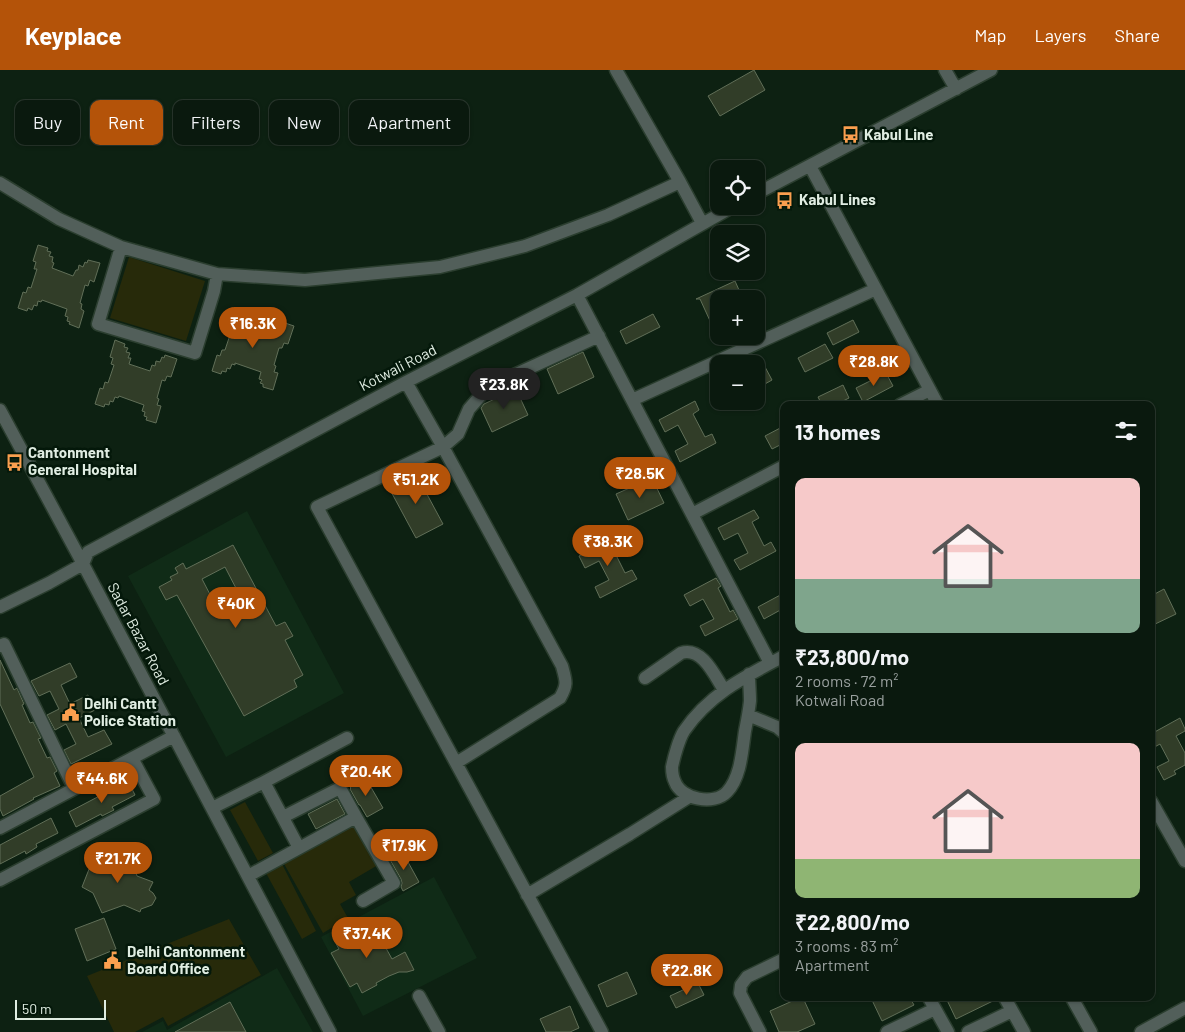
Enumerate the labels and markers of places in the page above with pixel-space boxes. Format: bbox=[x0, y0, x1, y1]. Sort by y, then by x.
bus stop icon: Kabul Line bbox=[840, 125, 860, 145]
place label: Kabul Line bbox=[864, 125, 933, 143]
bus stop icon: Kabul Lines bbox=[775, 190, 795, 210]
place label: Kabul Lines bbox=[799, 190, 876, 208]
pin: ₹16.3K bbox=[212, 306, 294, 349]
pin: ₹28.8K bbox=[833, 344, 915, 387]
pin: ₹23.8K bbox=[463, 368, 545, 410]
place label: Cantonment General Hospital bbox=[28, 443, 137, 478]
bus stop icon: Cantonment General Hospital bbox=[4, 452, 24, 472]
pin: ₹28.5K bbox=[599, 456, 681, 499]
pin: ₹51.2K bbox=[375, 462, 457, 505]
pin: ₹38.3K bbox=[567, 524, 649, 567]
pin: ₹40K bbox=[206, 586, 266, 629]
place label: Delhi Cantt Police Station bbox=[84, 694, 176, 729]
public building icon: Delhi Cantt Police Station bbox=[60, 703, 80, 723]
pin: ₹20.4K bbox=[325, 754, 407, 797]
pin: ₹44.6K bbox=[61, 762, 143, 804]
pin: ₹17.9K bbox=[363, 828, 445, 871]
pin: ₹21.7K bbox=[77, 842, 159, 884]
pin: ₹37.4K bbox=[326, 916, 408, 959]
place label: Delhi Cantonment Board Office bbox=[127, 942, 245, 977]
public building icon: Delhi Cantonment Board Office bbox=[103, 951, 123, 971]
pin: ₹22.8K bbox=[646, 954, 728, 996]

